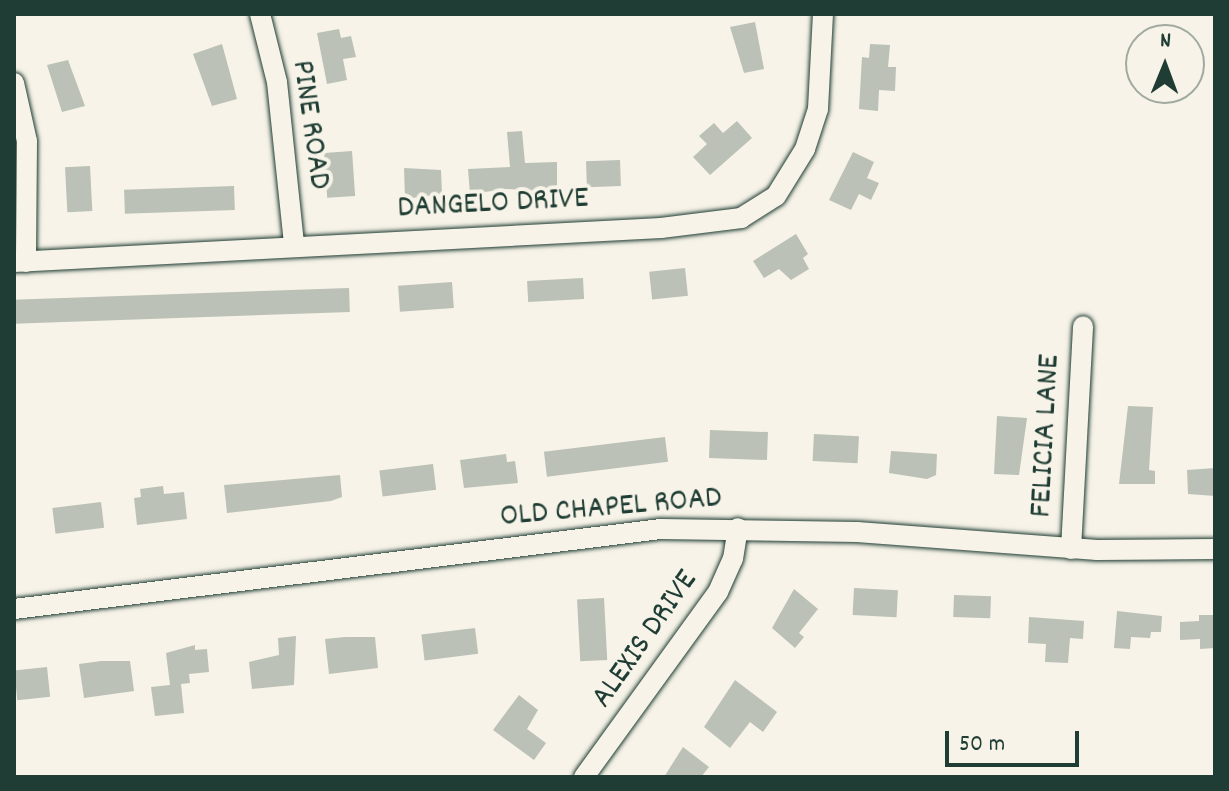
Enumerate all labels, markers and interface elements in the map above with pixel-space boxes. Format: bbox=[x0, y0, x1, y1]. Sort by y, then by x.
north arrow bbox=[1125, 24, 1205, 104]
text: N bbox=[1160, 26, 1171, 57]
street label: PINE ROAD bbox=[281, 58, 337, 192]
street label: DANGELO DRIVE bbox=[397, 181, 589, 229]
street label: FELICIA LANE bbox=[1024, 353, 1070, 519]
street label: OLD CHAPEL ROAD bbox=[499, 480, 723, 538]
street label: ALEXIS DRIVE bbox=[584, 564, 708, 716]
scale bar bbox=[949, 715, 1083, 765]
text: 50 m bbox=[959, 728, 1005, 762]

